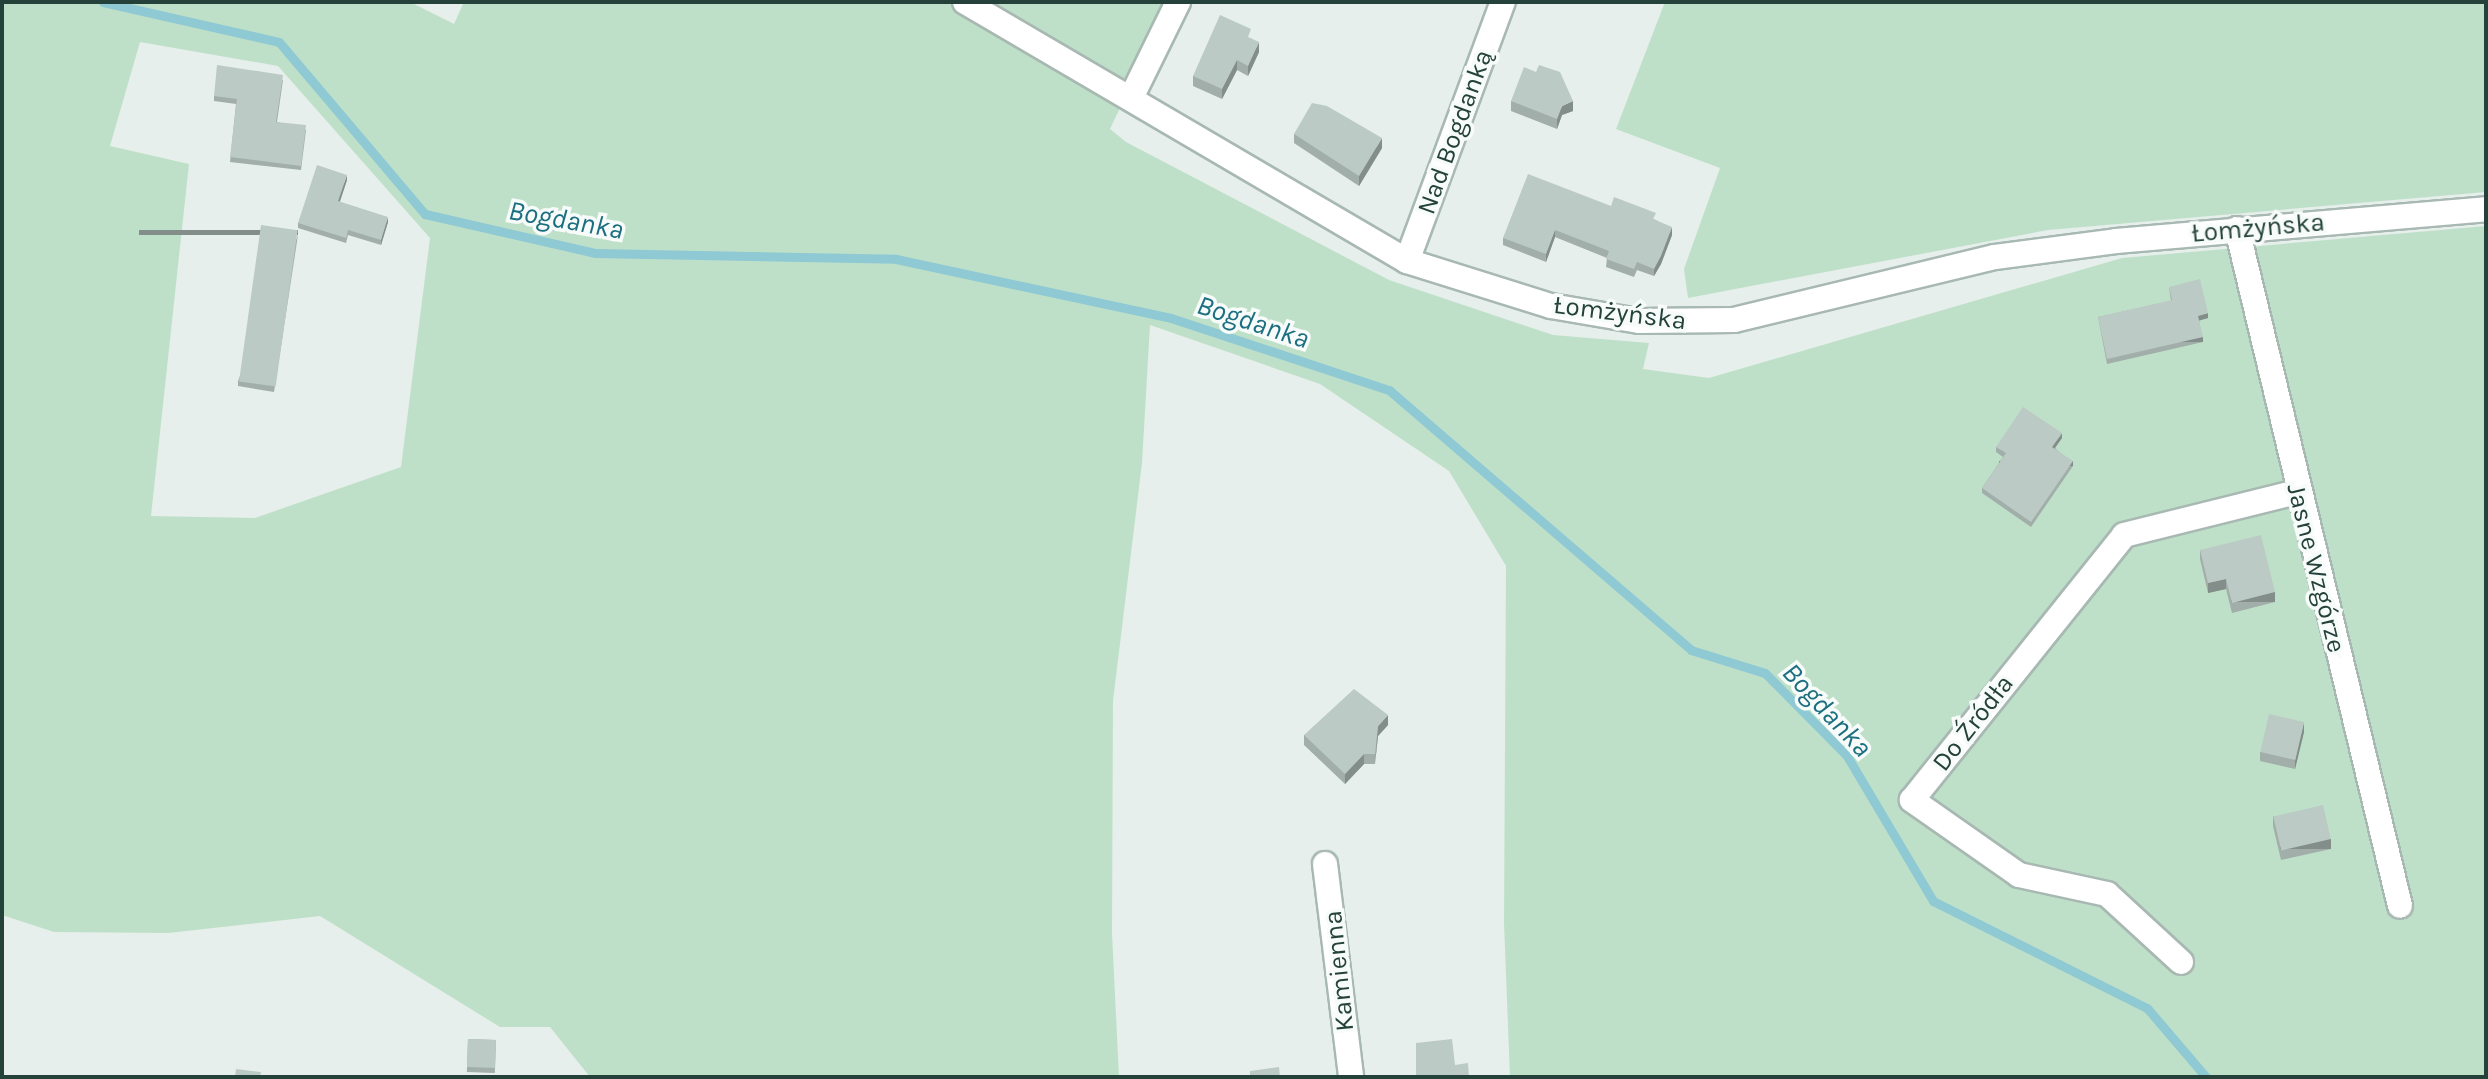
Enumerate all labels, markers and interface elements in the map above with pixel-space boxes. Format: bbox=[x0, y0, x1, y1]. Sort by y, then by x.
street label: Nad Bogdanką bbox=[1411, 45, 1499, 219]
water label: Bogdanka bbox=[506, 193, 626, 247]
street label: Łomżyńska bbox=[2190, 207, 2326, 249]
water label: Bogdanka bbox=[1193, 288, 1313, 356]
street label: Łomżyńska bbox=[1552, 289, 1688, 337]
street label: Jasne Wzgórze bbox=[2280, 480, 2352, 656]
water label: Bogdanka bbox=[1775, 656, 1879, 764]
street label: Do Źródła bbox=[1926, 669, 2020, 777]
street label: Kamienna bbox=[1317, 909, 1361, 1033]

